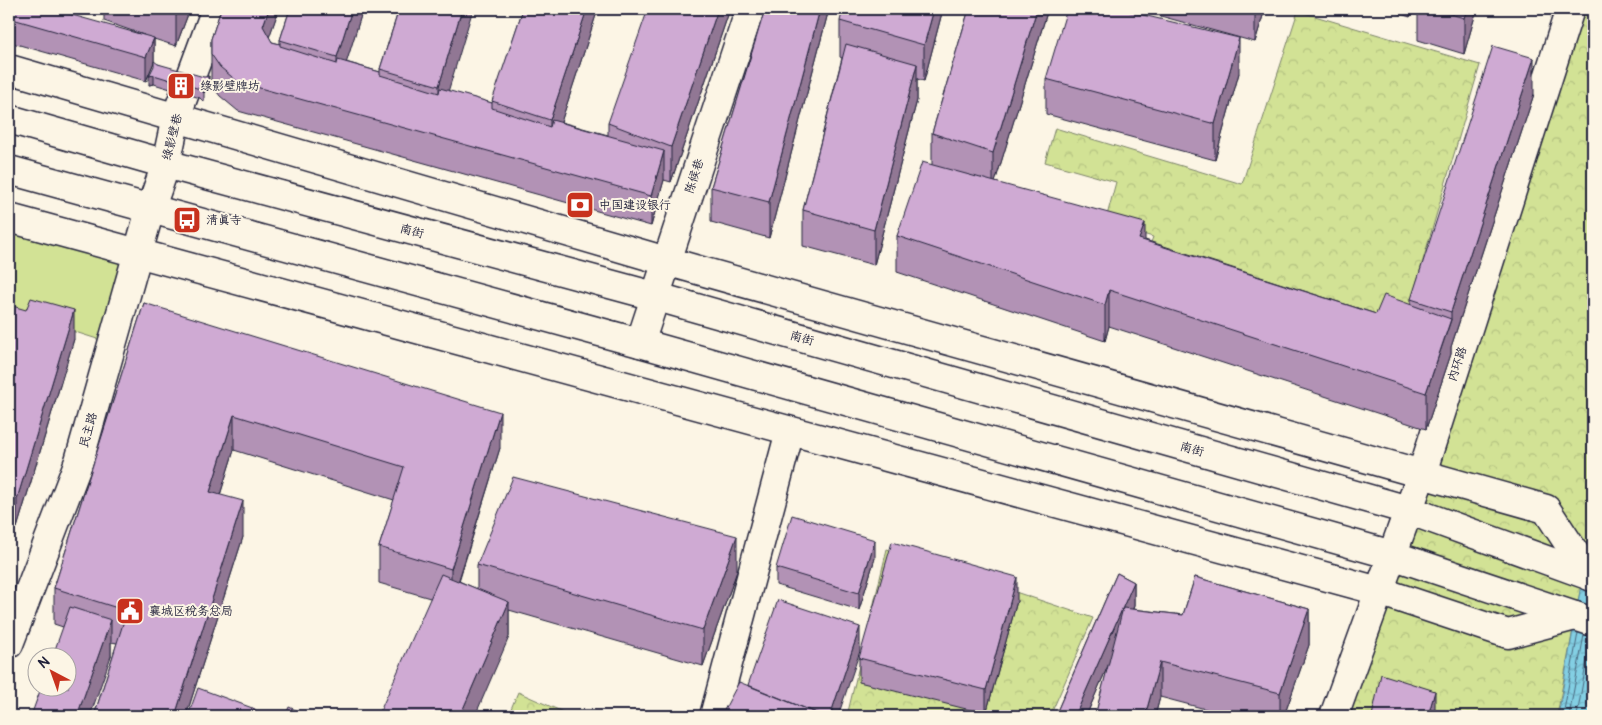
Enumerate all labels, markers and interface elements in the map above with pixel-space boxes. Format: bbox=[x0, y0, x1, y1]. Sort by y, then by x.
building icon: 绿影壁牌坊 bbox=[166, 71, 196, 101]
place label: 绿影壁牌坊 bbox=[200, 79, 260, 94]
street label: 绿影壁巷 bbox=[159, 112, 186, 162]
street label: 陈候巷 bbox=[682, 157, 707, 196]
bank icon: 中国建设银行 bbox=[565, 190, 595, 220]
place label: 中国建设银行 bbox=[599, 198, 671, 213]
bus stop icon: 清真寺 bbox=[172, 205, 202, 235]
place label: 清真寺 bbox=[206, 213, 242, 228]
street label: 南街 bbox=[398, 221, 425, 242]
street label: 南街 bbox=[788, 328, 815, 349]
street label: 内环路 bbox=[1445, 345, 1470, 384]
street label: 民主路 bbox=[76, 411, 101, 450]
street label: 南街 bbox=[1178, 439, 1205, 460]
public building icon: 襄城区税务总局 bbox=[115, 596, 145, 626]
place label: 襄城区税务总局 bbox=[149, 604, 233, 619]
north arrow bbox=[28, 648, 78, 698]
text: N bbox=[35, 653, 53, 672]

